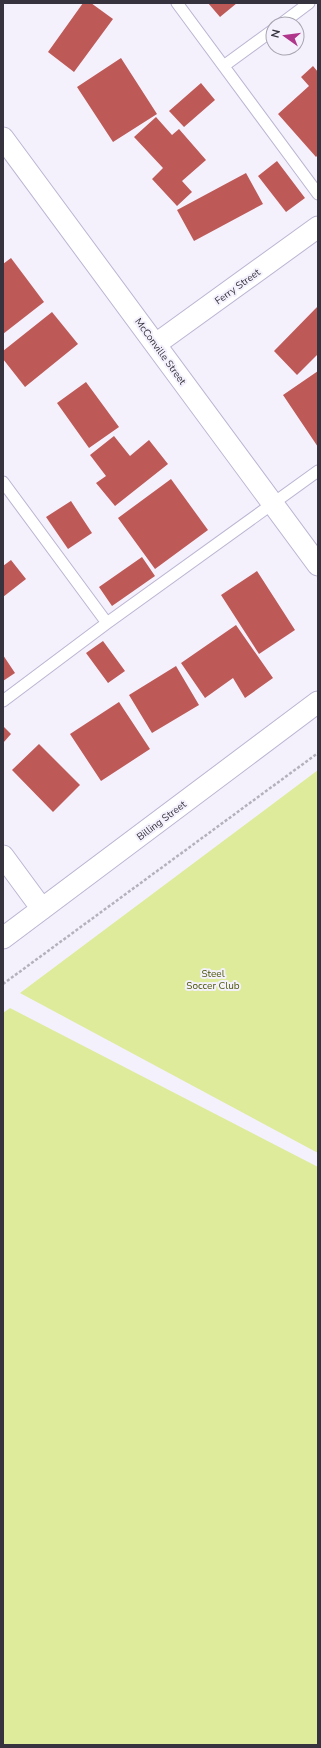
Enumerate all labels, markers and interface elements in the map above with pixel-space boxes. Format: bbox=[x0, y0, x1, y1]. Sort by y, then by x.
north arrow bbox=[265, 16, 305, 56]
text: N bbox=[268, 28, 284, 40]
street label: Ferry Street bbox=[212, 265, 264, 308]
street label: McConville Street bbox=[131, 315, 189, 388]
street label: Billing Street bbox=[134, 797, 190, 844]
park label: Steel Soccer Club bbox=[186, 967, 240, 993]

